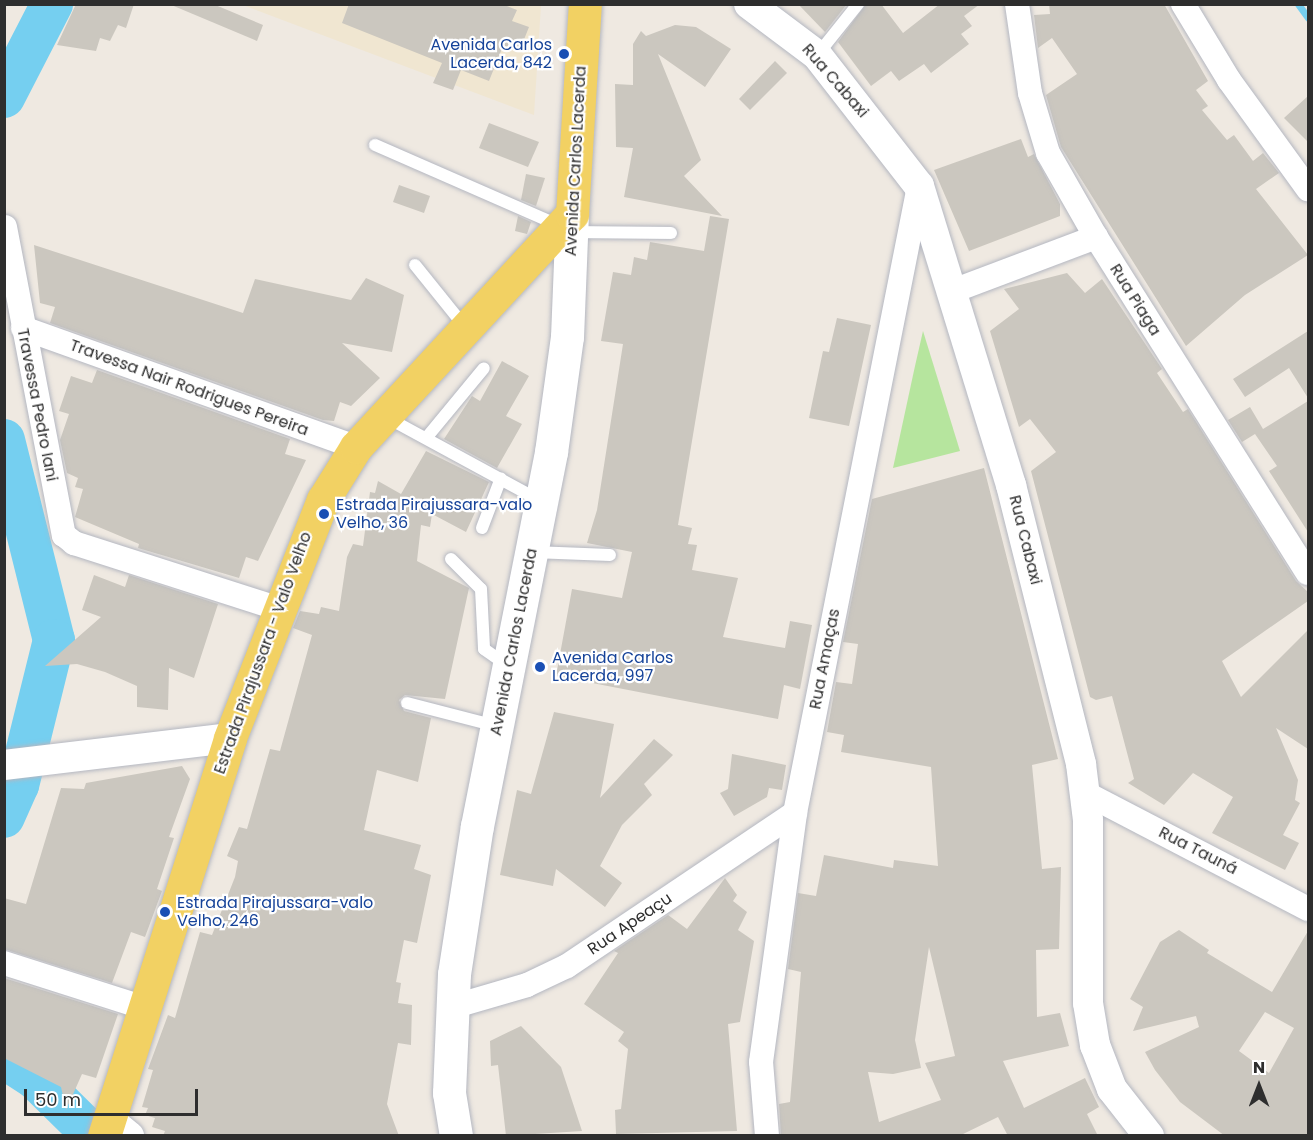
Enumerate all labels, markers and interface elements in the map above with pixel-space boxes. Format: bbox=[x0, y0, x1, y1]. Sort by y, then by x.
place label: Avenida Carlos Lacerda, 842 bbox=[431, 35, 552, 73]
street label: Rua Cabaxi bbox=[798, 40, 872, 122]
marker: Avenida Carlos Lacerda, 842 bbox=[557, 47, 571, 61]
street label: Avenida Carlos Lacerda bbox=[561, 65, 591, 257]
street label: Rua Piaga bbox=[1105, 261, 1165, 339]
street label: Travessa Pedro Iani bbox=[13, 327, 61, 483]
street label: Travessa Nair Rodrigues Pereira bbox=[67, 336, 311, 440]
street label: Rua Cabaxi bbox=[1005, 493, 1045, 587]
place label: Estrada Pirajussara-valo Velho, 36 bbox=[336, 495, 532, 533]
marker: Estrada Pirajussara-valo Velho, 36 bbox=[317, 507, 331, 521]
street label: Estrada Pirajussara - Valo Velho bbox=[210, 529, 316, 777]
street label: Avenida Carlos Lacerda bbox=[486, 547, 542, 737]
street label: Rua Amaças bbox=[806, 607, 844, 711]
place label: Avenida Carlos Lacerda, 997 bbox=[552, 648, 673, 686]
marker: Avenida Carlos Lacerda, 997 bbox=[533, 660, 547, 674]
street label: Rua Tauná bbox=[1155, 823, 1241, 879]
street label: Rua Apeaçu bbox=[584, 889, 676, 959]
place label: Estrada Pirajussara-valo Velho, 246 bbox=[177, 893, 373, 931]
marker: Estrada Pirajussara-valo Velho, 246 bbox=[158, 905, 172, 919]
north arrow bbox=[1229, 1056, 1289, 1116]
text: N bbox=[1253, 1056, 1265, 1079]
scale bar bbox=[27, 1077, 201, 1115]
text: 50 m bbox=[35, 1087, 81, 1112]

